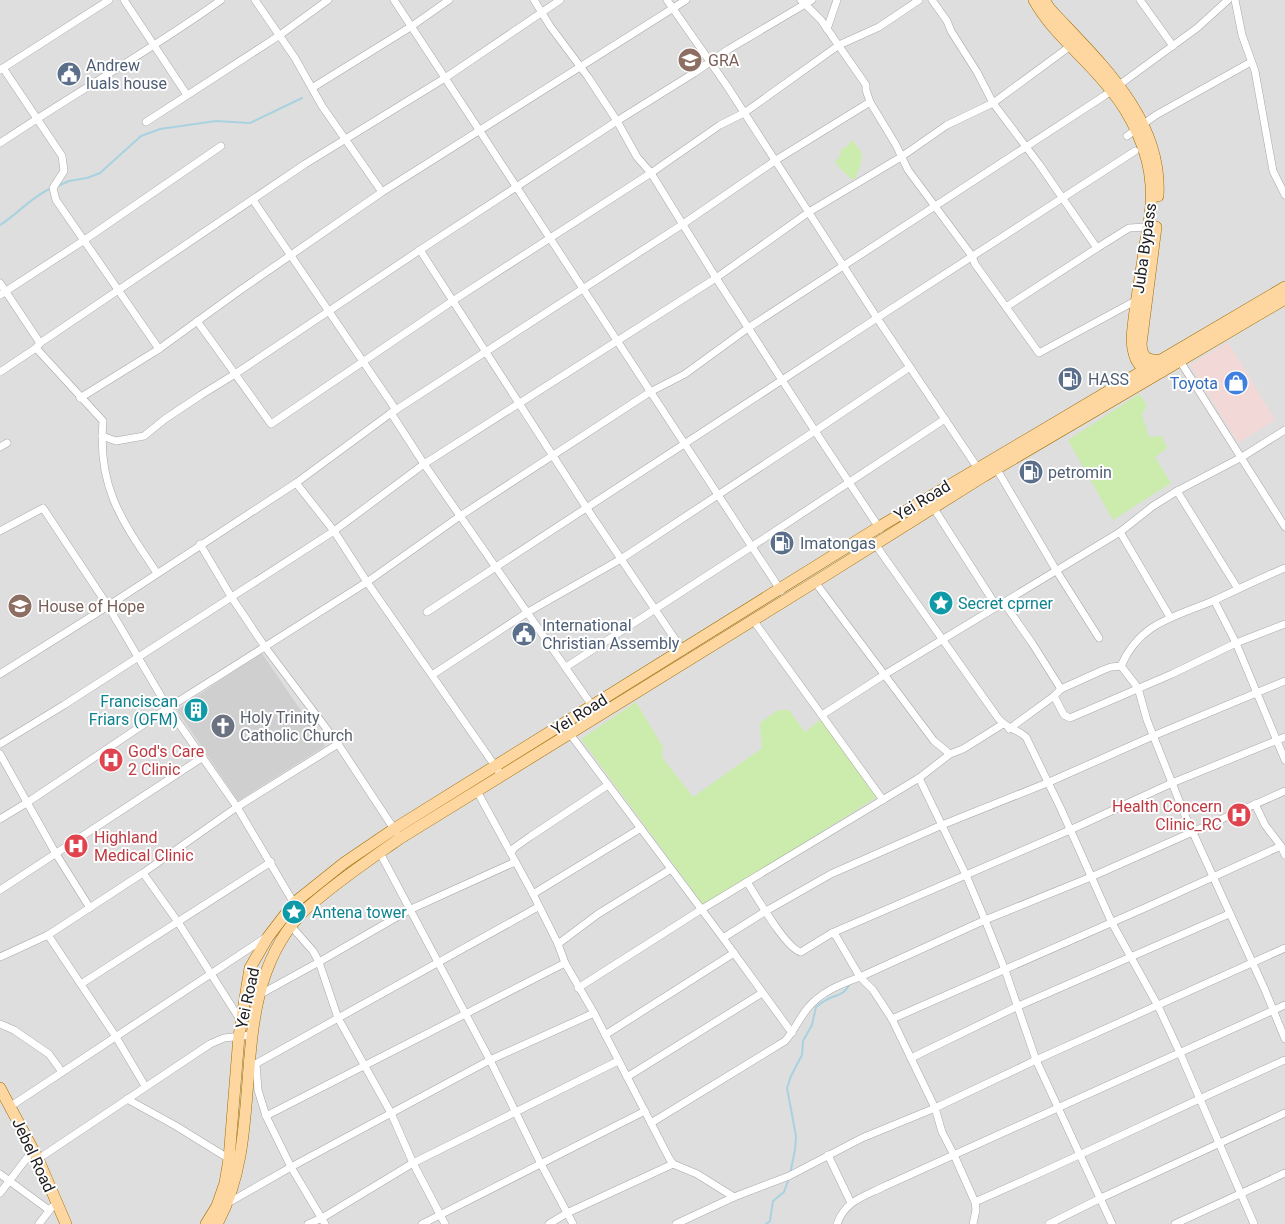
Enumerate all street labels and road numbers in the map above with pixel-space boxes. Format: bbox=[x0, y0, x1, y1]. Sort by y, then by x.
street label: Juba Bypass bbox=[1129, 202, 1160, 294]
street label: Yei Road bbox=[891, 476, 954, 525]
street label: Yei Road bbox=[548, 690, 611, 739]
street label: Yei Road bbox=[232, 966, 263, 1030]
street label: Jebel Road bbox=[8, 1115, 59, 1195]

